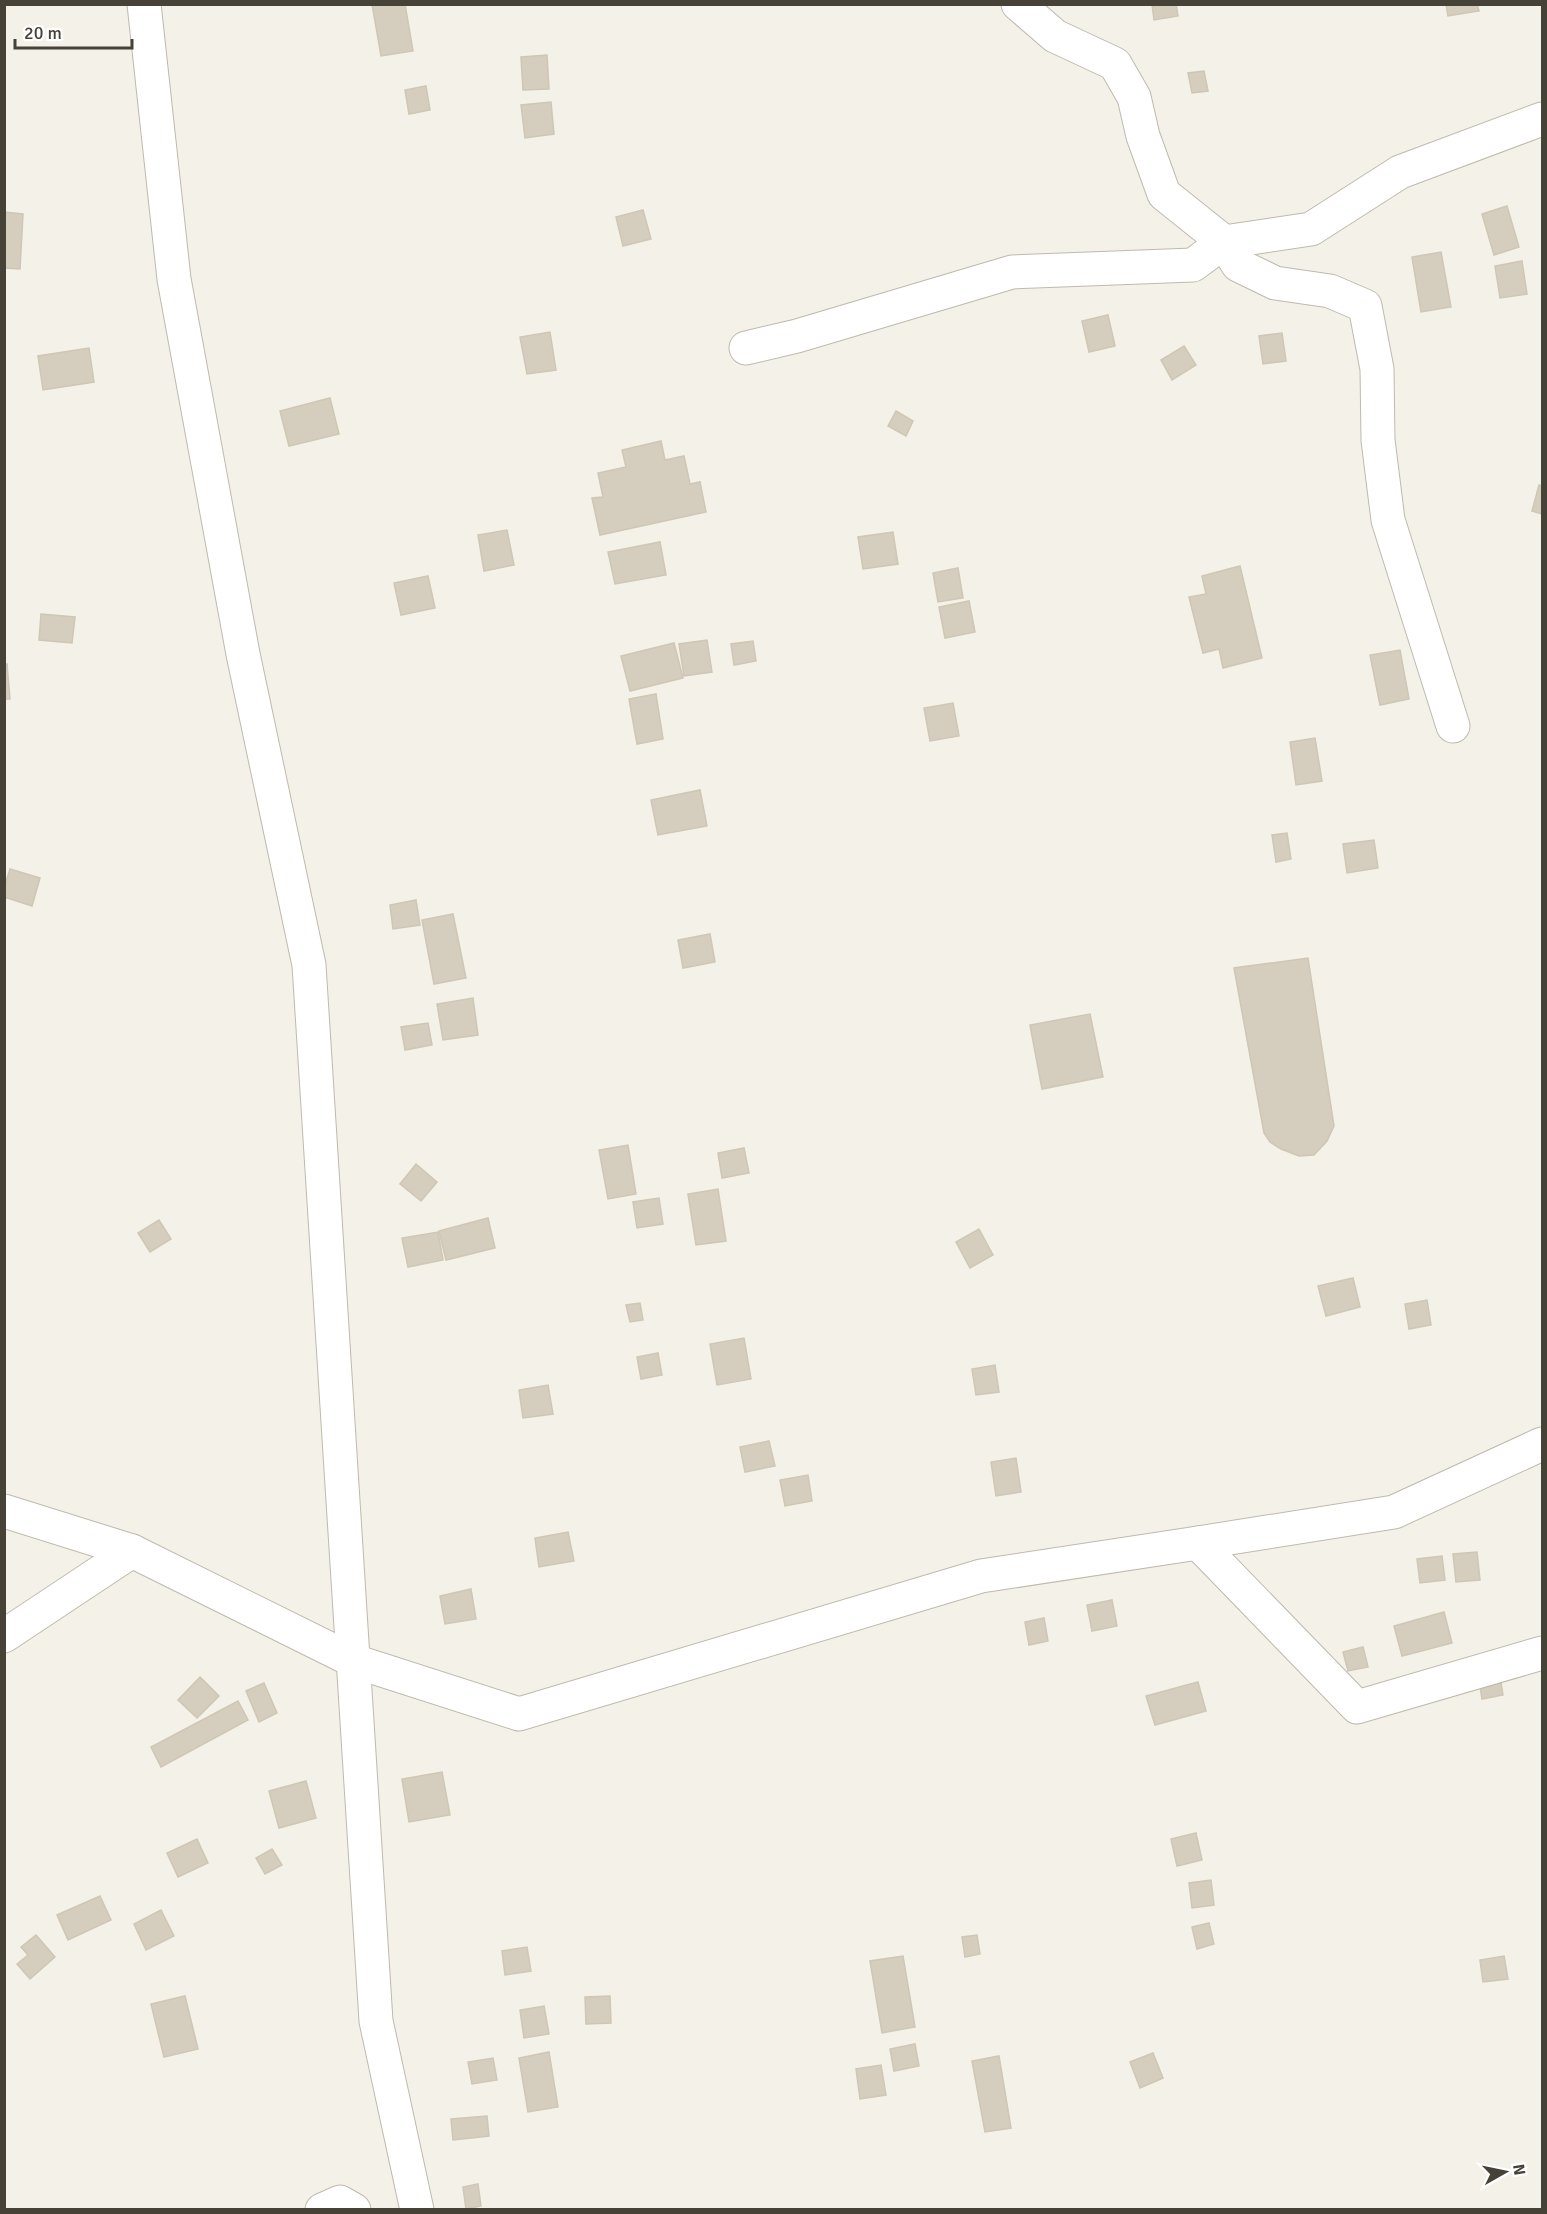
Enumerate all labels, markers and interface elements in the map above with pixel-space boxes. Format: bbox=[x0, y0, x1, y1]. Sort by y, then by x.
scale bar bbox=[15, 12, 132, 50]
text: 20 m bbox=[24, 22, 62, 44]
north arrow bbox=[1475, 2142, 1535, 2202]
text: N bbox=[1508, 2163, 1530, 2177]

